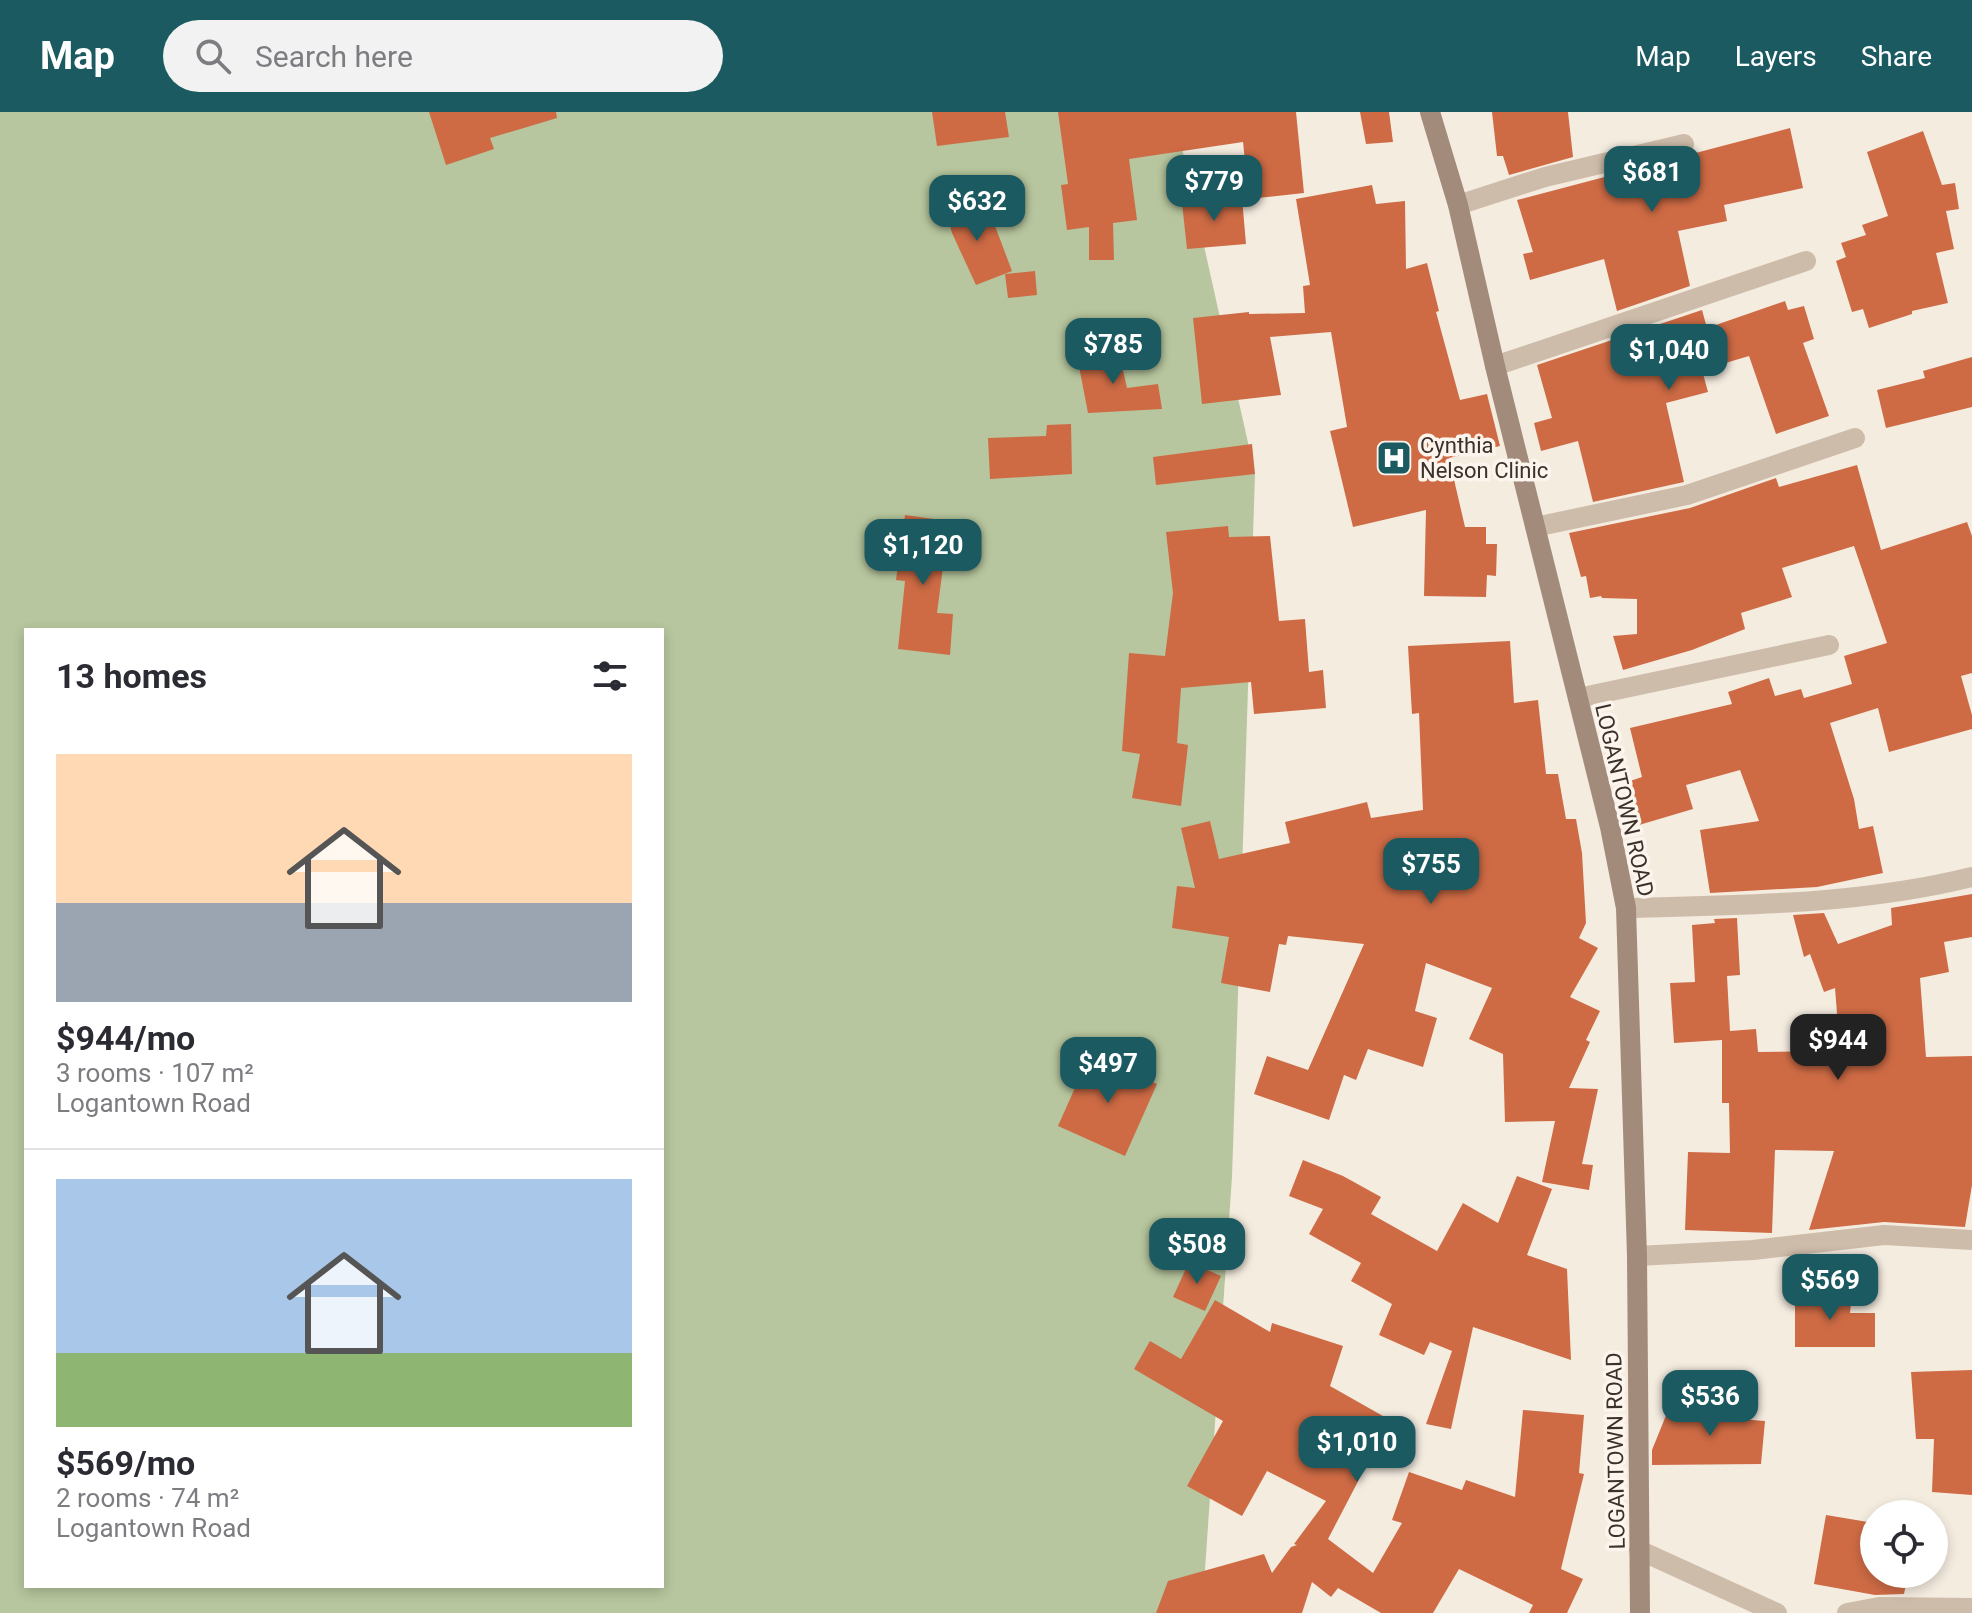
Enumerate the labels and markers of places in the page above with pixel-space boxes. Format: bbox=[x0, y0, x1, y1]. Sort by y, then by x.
pin: $681 bbox=[1605, 146, 1699, 214]
pin: $779 bbox=[1167, 155, 1261, 223]
pin: $632 bbox=[930, 175, 1024, 243]
pin: $785 bbox=[1066, 318, 1160, 386]
pin: $1,040 bbox=[1604, 324, 1734, 392]
place label: Cynthia Nelson Clinic bbox=[1420, 433, 1548, 483]
hospital icon: Cynthia Nelson Clinic bbox=[1375, 439, 1413, 477]
pin: $1,120 bbox=[858, 519, 988, 587]
pin: $755 bbox=[1384, 838, 1478, 906]
pin: $944 bbox=[1791, 1014, 1885, 1082]
pin: $497 bbox=[1061, 1037, 1155, 1105]
pin: $508 bbox=[1150, 1218, 1244, 1286]
pin: $569 bbox=[1783, 1254, 1877, 1322]
pin: $536 bbox=[1663, 1370, 1757, 1438]
pin: $1,010 bbox=[1292, 1416, 1422, 1484]

